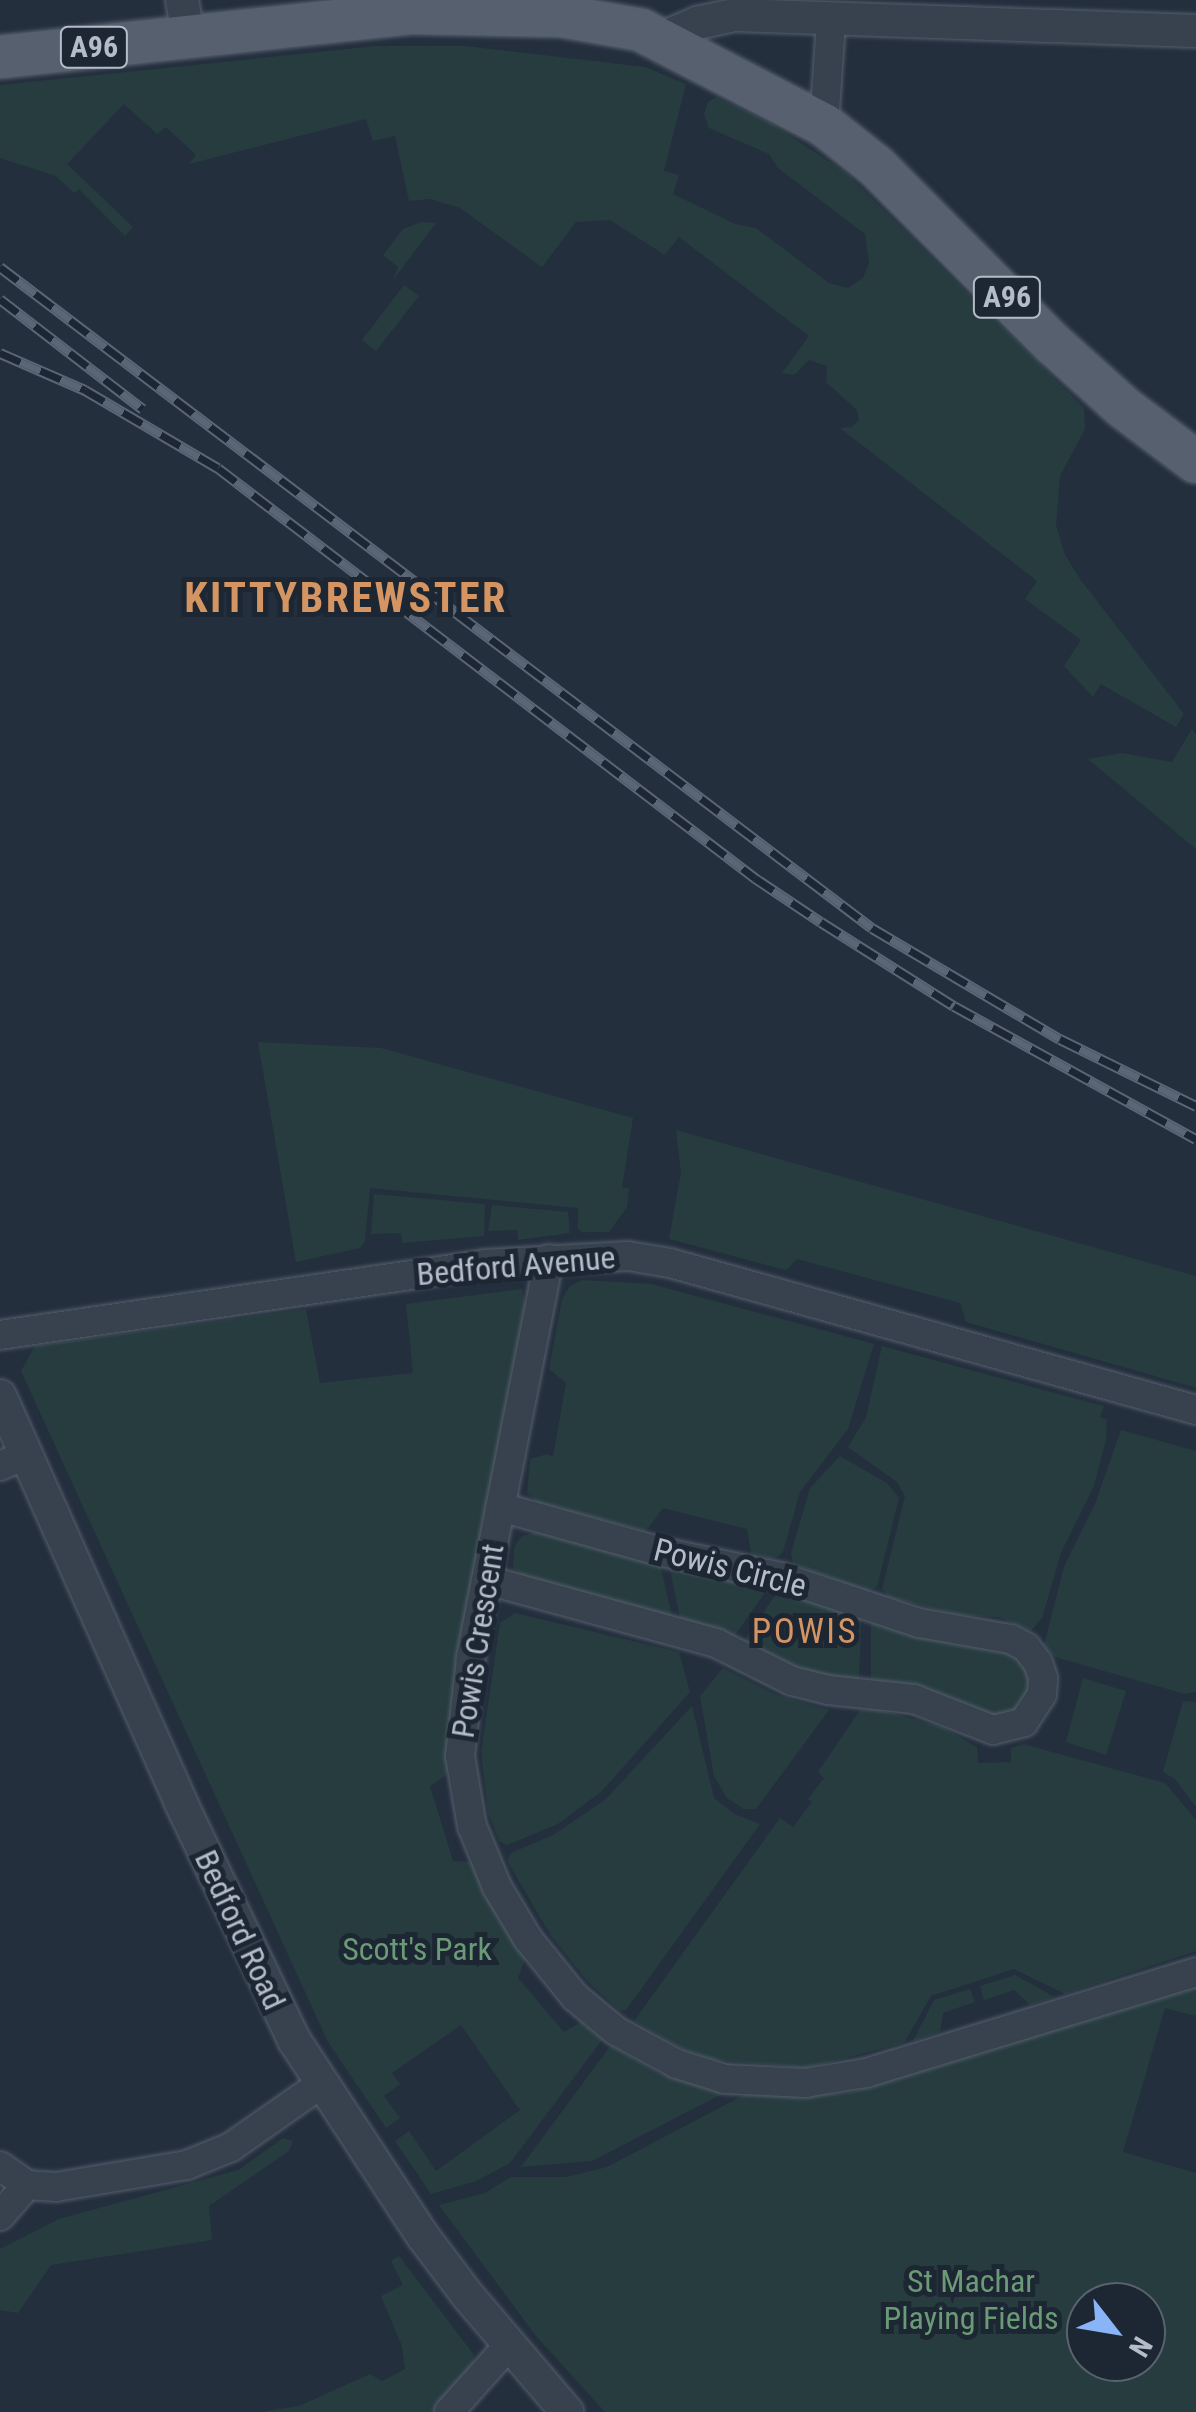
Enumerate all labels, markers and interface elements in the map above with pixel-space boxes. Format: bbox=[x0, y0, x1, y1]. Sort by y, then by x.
road number: A96 bbox=[59, 22, 129, 72]
road number: A96 bbox=[972, 272, 1042, 322]
district label: KITTYBREWSTER bbox=[184, 573, 508, 623]
street label: Bedford Avenue bbox=[415, 1238, 617, 1294]
street label: Powis Circle bbox=[650, 1531, 810, 1605]
street label: Powis Crescent bbox=[444, 1541, 512, 1741]
district label: POWIS bbox=[752, 1611, 858, 1653]
street label: Bedford Road bbox=[186, 1844, 294, 2016]
park label: Scott's Park bbox=[342, 1930, 492, 1968]
park label: St Machar Playing Fields bbox=[883, 2263, 1059, 2338]
north arrow bbox=[1066, 2282, 1166, 2382]
text: N bbox=[1122, 2331, 1159, 2363]

